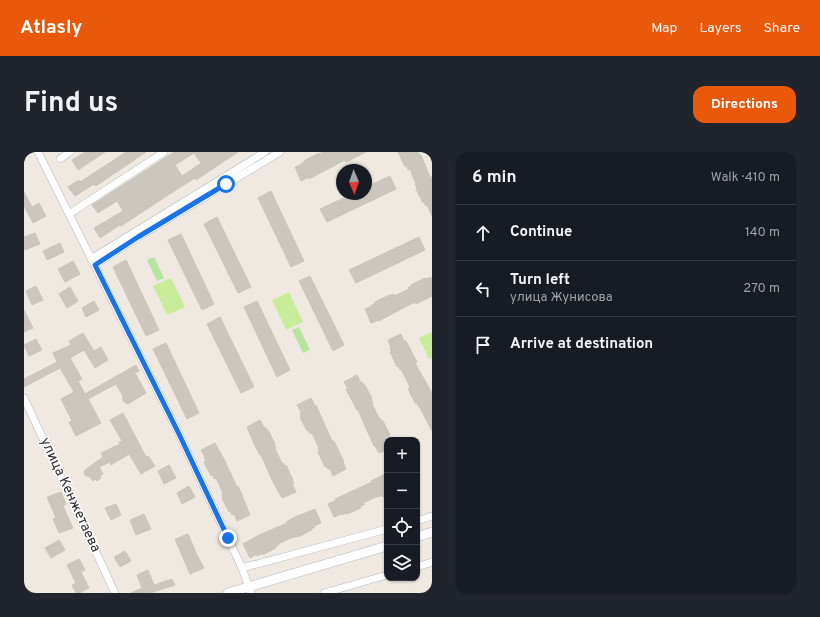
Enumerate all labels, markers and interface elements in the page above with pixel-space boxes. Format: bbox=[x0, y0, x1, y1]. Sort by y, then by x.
text: Atlasly bbox=[20, 16, 82, 40]
text: Map bbox=[651, 20, 677, 37]
text: Layers bbox=[699, 20, 741, 37]
text: Share bbox=[763, 20, 800, 37]
text: Find us bbox=[24, 86, 118, 122]
button: Directions bbox=[693, 86, 796, 123]
north arrow bbox=[336, 164, 372, 200]
text: 6 min bbox=[472, 167, 516, 189]
text: Walk · 410 m bbox=[711, 170, 780, 186]
route start bbox=[217, 175, 235, 193]
icon: ahead bbox=[472, 222, 494, 244]
text: Continue bbox=[510, 223, 572, 242]
text: 140 m bbox=[745, 225, 780, 241]
text: Turn left bbox=[510, 271, 570, 290]
icon: left bbox=[472, 278, 494, 300]
text: 270 m bbox=[743, 281, 780, 297]
text: улица Жунисова bbox=[510, 290, 613, 306]
icon: arrive bbox=[472, 334, 494, 356]
text: Arrive at destination bbox=[510, 335, 653, 354]
street label: улица Кенжетаева bbox=[36, 435, 104, 555]
map controls bbox=[384, 437, 420, 581]
button: + bbox=[384, 437, 420, 473]
button: − bbox=[384, 473, 420, 509]
button: locate bbox=[384, 509, 420, 545]
route end bbox=[219, 529, 237, 547]
button: layers bbox=[384, 545, 420, 581]

